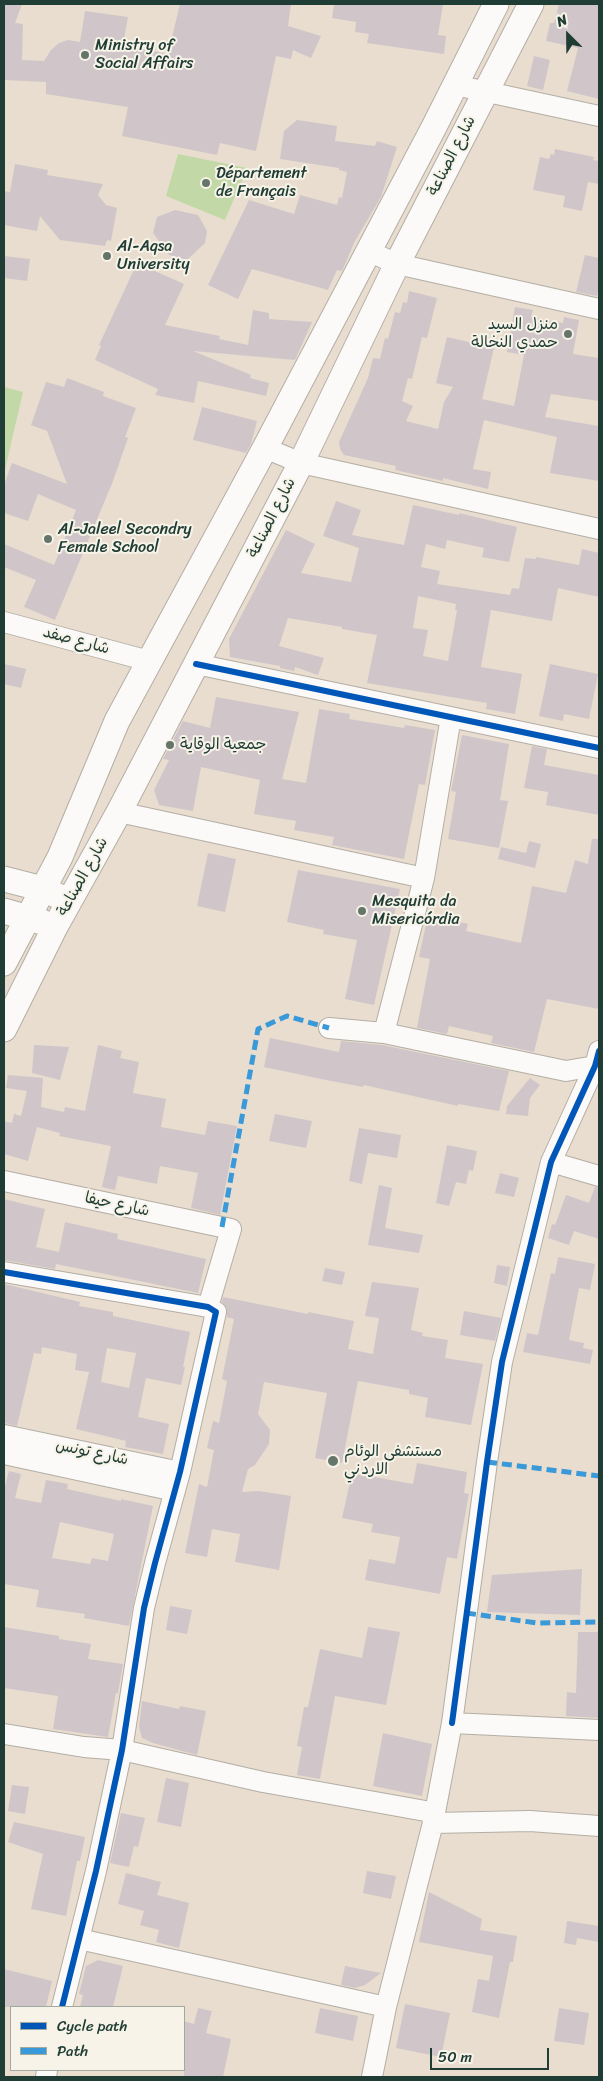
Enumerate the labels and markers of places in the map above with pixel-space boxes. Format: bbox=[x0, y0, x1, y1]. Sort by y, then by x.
place label: Ministry of Social Affairs bbox=[95, 36, 193, 74]
marker: Ministry of Social Affairs bbox=[79, 49, 91, 61]
place label: Département de Français bbox=[216, 164, 307, 202]
marker: Département de Français bbox=[200, 177, 212, 189]
place label: Al-Aqsa University bbox=[117, 237, 190, 275]
marker: Al-Aqsa University bbox=[101, 250, 113, 262]
place label: منزل السيد حمدي النخالة bbox=[471, 315, 558, 353]
marker: منزل السيد حمدي النخالة bbox=[562, 328, 574, 340]
place label: Al-Jaleel Secondry Female School bbox=[58, 520, 192, 558]
marker: Al-Jaleel Secondry Female School bbox=[42, 533, 54, 545]
place label: جمعية الوقاية bbox=[180, 735, 267, 755]
marker: جمعية الوقاية bbox=[164, 739, 176, 751]
place label: Mesquita da Misericórdia bbox=[372, 892, 460, 930]
marker: Mesquita da Misericórdia bbox=[356, 905, 368, 917]
place label: مستشفى الوئام الاردني bbox=[344, 1442, 442, 1480]
marker: مستشفى الوئام الاردني bbox=[326, 1454, 340, 1468]

